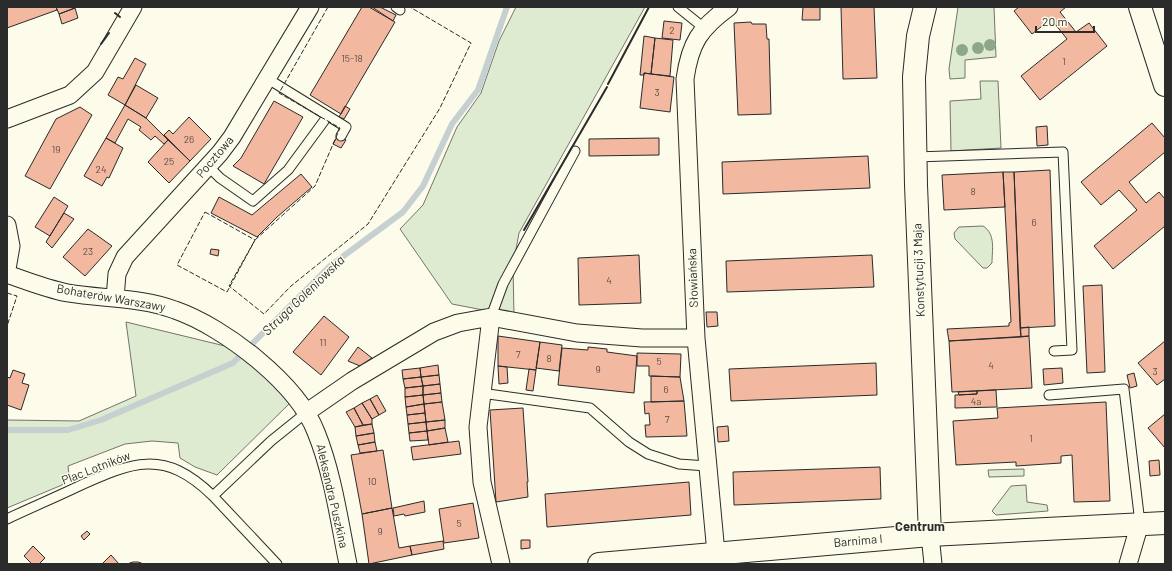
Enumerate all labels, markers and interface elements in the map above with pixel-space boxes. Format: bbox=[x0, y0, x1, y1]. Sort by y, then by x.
scale bar bbox=[1036, 8, 1094, 34]
text: 20 m bbox=[1042, 14, 1068, 28]
house number: 2 bbox=[669, 24, 675, 36]
house number: 15-18 bbox=[341, 52, 363, 64]
house number: 1 bbox=[1062, 55, 1066, 67]
house number: 3 bbox=[654, 86, 660, 98]
house number: 26 bbox=[184, 133, 194, 145]
street label: Pocztowa bbox=[193, 133, 236, 180]
house number: 19 bbox=[52, 143, 60, 155]
house number: 25 bbox=[164, 155, 174, 167]
house number: 24 bbox=[96, 163, 106, 175]
house number: 8 bbox=[970, 185, 976, 197]
house number: 6 bbox=[1031, 216, 1037, 228]
street label: Konstytucji 3 Maja bbox=[909, 223, 927, 317]
house number: 23 bbox=[83, 245, 93, 257]
street label: Słowiańska bbox=[684, 248, 700, 308]
water label: Struga Goleniowska bbox=[259, 252, 348, 338]
house number: 4 bbox=[606, 274, 612, 286]
street label: Bohaterów Warszawy bbox=[56, 281, 167, 314]
house number: 11 bbox=[319, 336, 327, 348]
house number: 7 bbox=[516, 348, 521, 360]
house number: 8 bbox=[546, 352, 552, 364]
house number: 5 bbox=[656, 355, 662, 367]
house number: 4 bbox=[988, 359, 994, 371]
house number: 9 bbox=[595, 363, 601, 375]
house number: 3 bbox=[1152, 365, 1158, 377]
house number: 6 bbox=[663, 383, 669, 395]
house number: 4a bbox=[971, 395, 981, 407]
house number: 7 bbox=[665, 413, 670, 425]
house number: 1 bbox=[1029, 432, 1033, 444]
street label: Aleksandra Puszkina bbox=[314, 442, 352, 549]
street label: Plac Lotników bbox=[59, 447, 132, 487]
house number: 10 bbox=[367, 475, 377, 487]
house number: 5 bbox=[456, 517, 462, 529]
district label: Centrum bbox=[895, 518, 945, 534]
house number: 9 bbox=[377, 525, 383, 537]
street label: Barnima I bbox=[833, 531, 883, 549]

